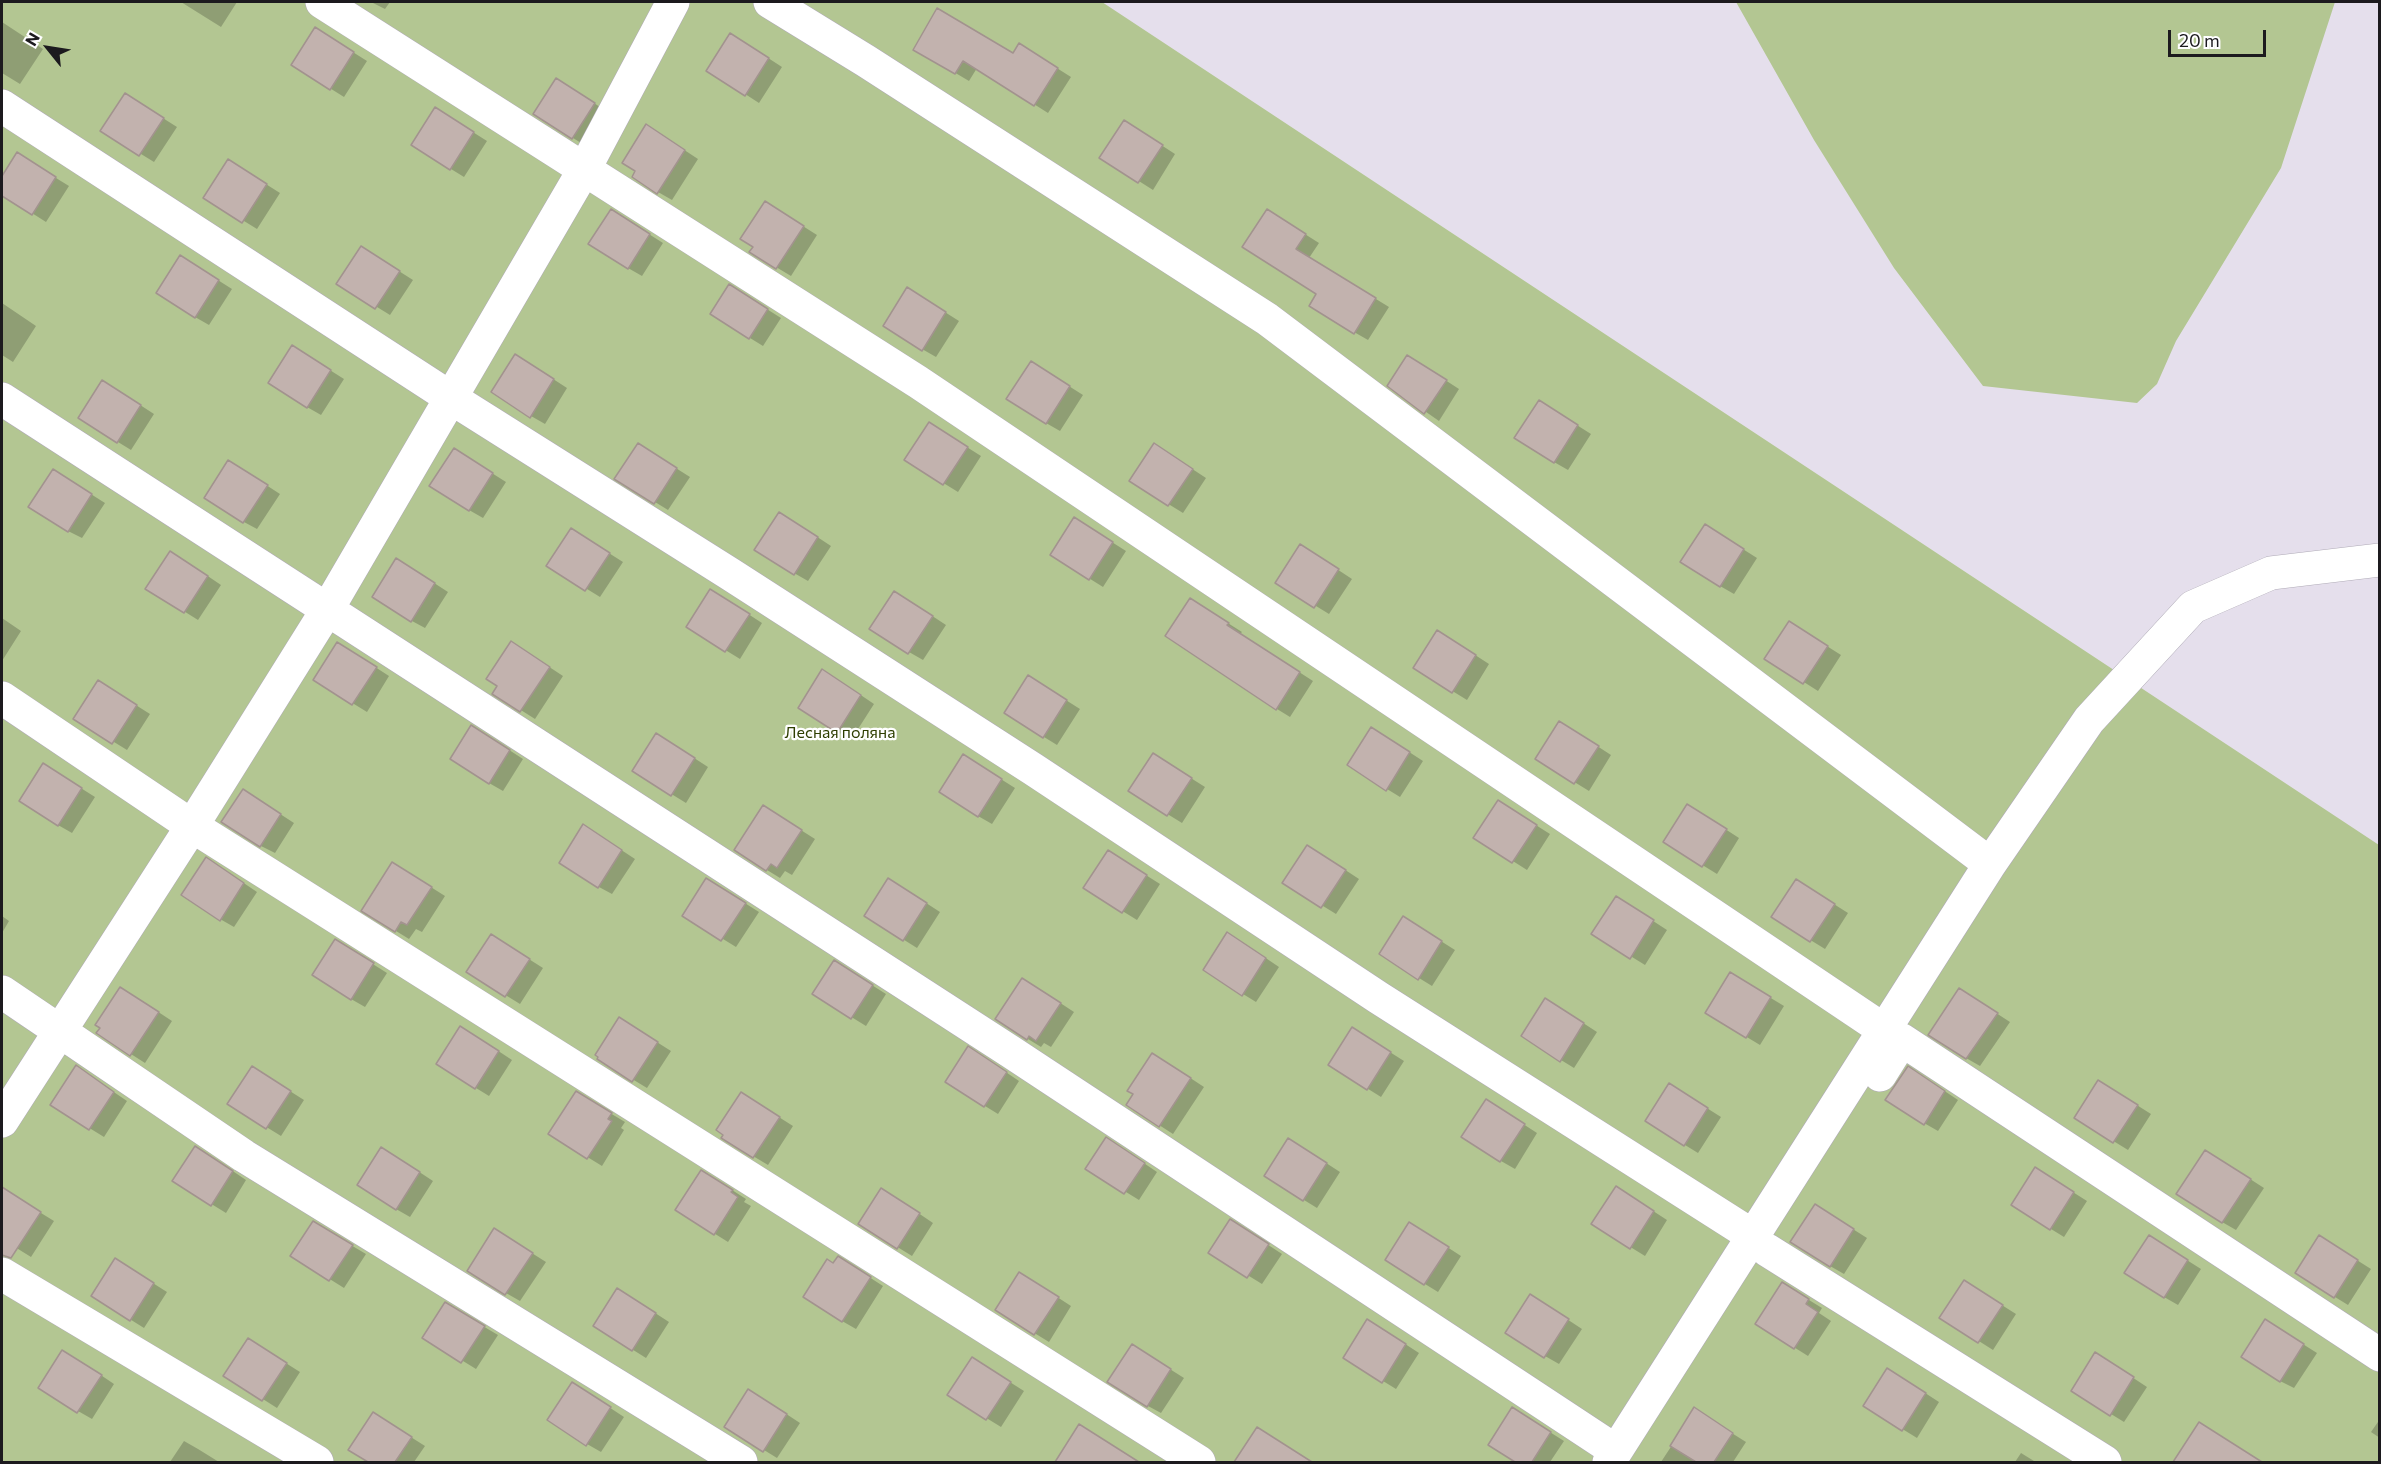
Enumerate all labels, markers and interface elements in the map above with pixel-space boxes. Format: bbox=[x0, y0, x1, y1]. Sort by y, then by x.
north arrow bbox=[18, 18, 78, 78]
scale bar bbox=[2171, 18, 2268, 56]
text: N bbox=[21, 29, 43, 49]
text: 20 m bbox=[2179, 29, 2220, 51]
park label: Лесная поляна bbox=[785, 723, 895, 743]

